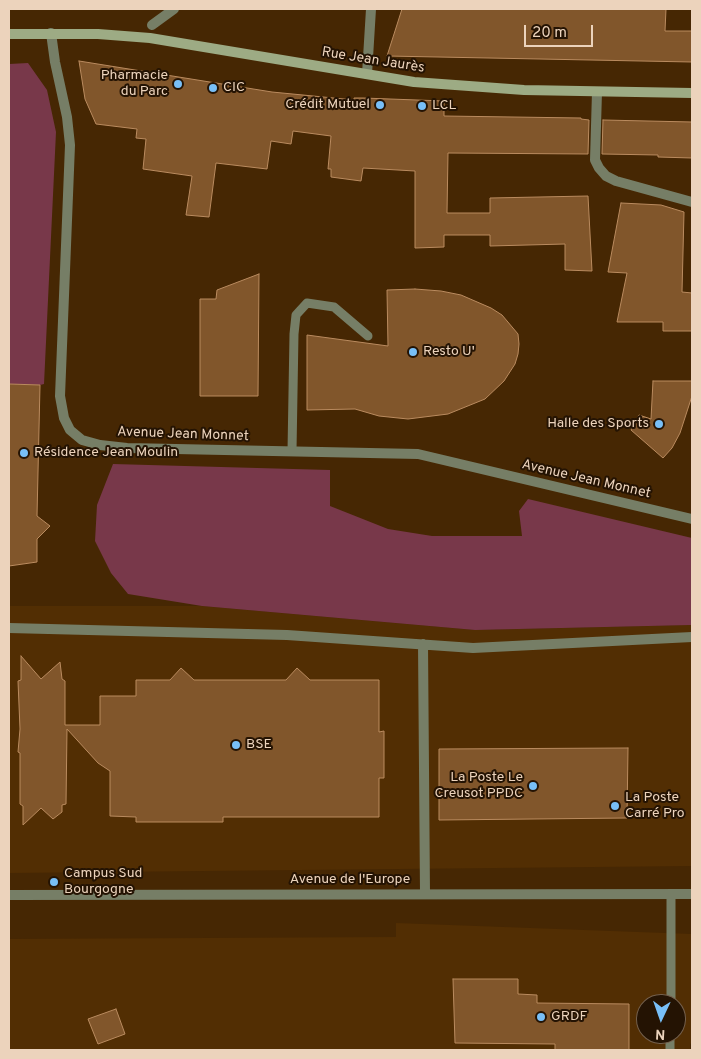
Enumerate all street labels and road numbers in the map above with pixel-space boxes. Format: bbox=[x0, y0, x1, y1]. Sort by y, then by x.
street label: Rue Jean Jaurès bbox=[320, 45, 426, 77]
street label: Avenue Jean Monnet bbox=[117, 424, 249, 446]
street label: Avenue Jean Monnet bbox=[520, 457, 652, 503]
street label: Avenue de l'Europe bbox=[290, 872, 410, 888]

